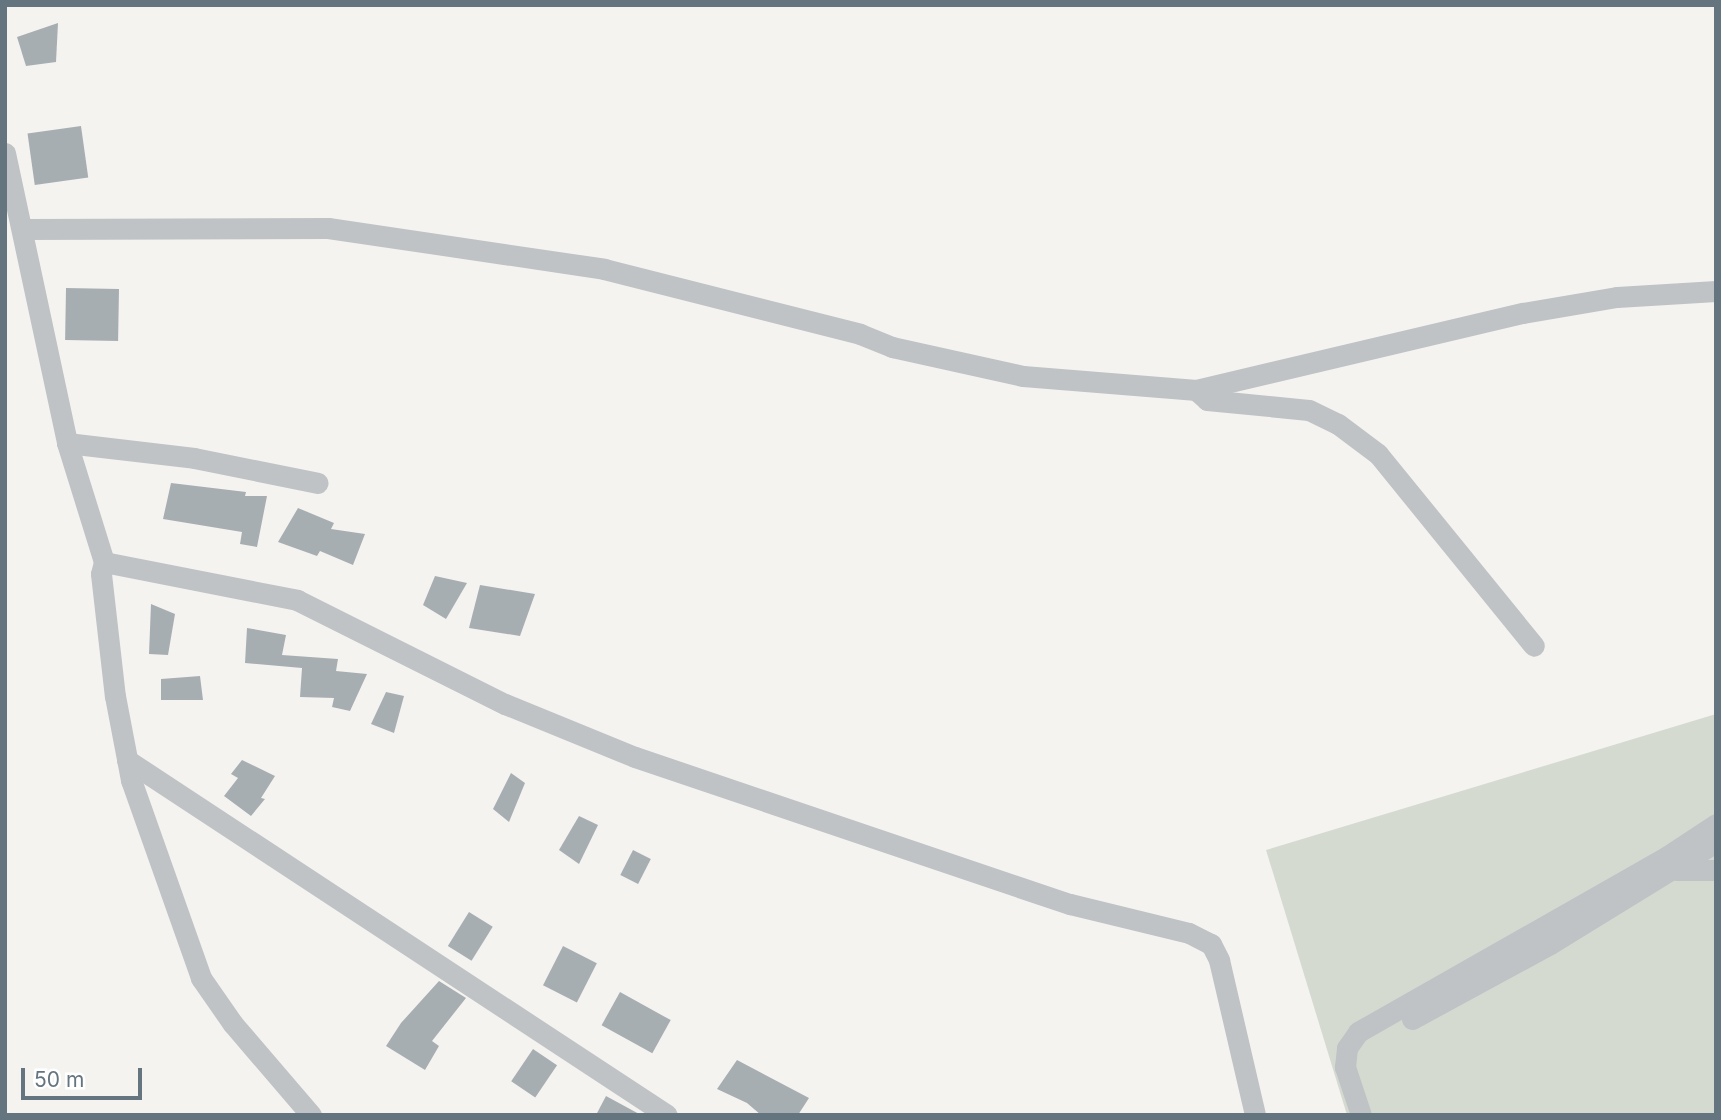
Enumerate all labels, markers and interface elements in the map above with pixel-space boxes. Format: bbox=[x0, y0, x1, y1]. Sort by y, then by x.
scale bar bbox=[24, 1054, 145, 1098]
text: 50 m bbox=[34, 1067, 84, 1092]

